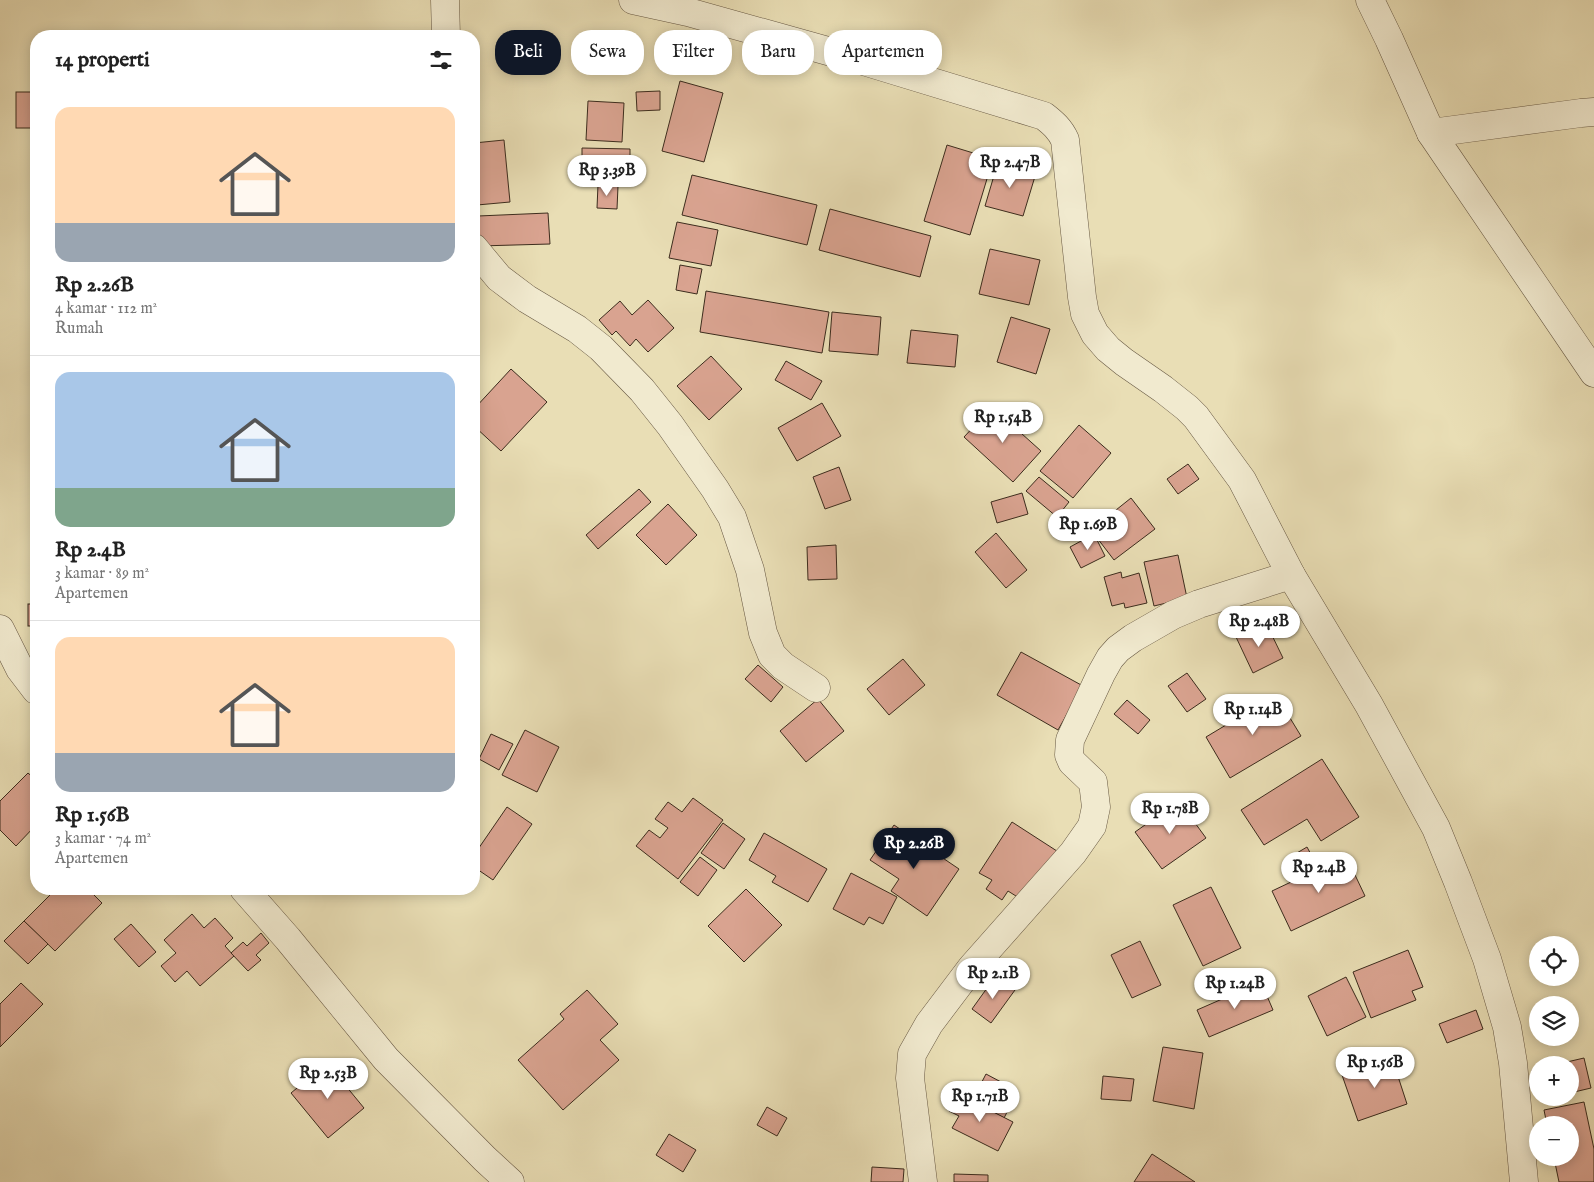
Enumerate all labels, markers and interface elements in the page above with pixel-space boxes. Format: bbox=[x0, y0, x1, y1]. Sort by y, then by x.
chip: Beli bbox=[495, 30, 561, 75]
chip: Sewa bbox=[571, 30, 644, 75]
chip: Filter bbox=[654, 30, 732, 75]
chip: Baru bbox=[742, 30, 814, 75]
chip: Apartemen bbox=[824, 30, 942, 75]
icon: filters bbox=[427, 46, 455, 74]
text: 14 properti bbox=[55, 47, 150, 74]
icon: home bbox=[210, 139, 300, 229]
pin: Rp 2.47B bbox=[958, 146, 1062, 189]
text: Rp 2.47B bbox=[980, 153, 1040, 173]
pin: Rp 3.39B bbox=[555, 154, 659, 197]
text: Rp 3.39B bbox=[578, 161, 636, 181]
text: Rp 2.26B bbox=[55, 272, 134, 299]
text: 4 kamar · 112 m² bbox=[55, 299, 157, 319]
text: Rumah bbox=[55, 319, 103, 339]
pin: Rp 1.54B bbox=[951, 402, 1055, 444]
icon: home bbox=[210, 405, 300, 495]
text: Rp 1.54B bbox=[974, 408, 1032, 428]
pin: Rp 1.69B bbox=[1036, 508, 1140, 551]
text: Rp 1.69B bbox=[1059, 515, 1117, 535]
text: Rp 2.4B bbox=[55, 537, 126, 564]
text: 3 kamar · 89 m² bbox=[55, 564, 149, 584]
text: Apartemen bbox=[55, 584, 128, 604]
pin: Rp 2.48B bbox=[1207, 606, 1311, 648]
text: Rp 2.48B bbox=[1229, 612, 1289, 632]
icon: home bbox=[210, 670, 300, 760]
pin: Rp 1.14B bbox=[1201, 694, 1305, 736]
text: Rp 1.14B bbox=[1224, 700, 1282, 720]
pin: Rp 1.78B bbox=[1118, 792, 1222, 835]
text: Rp 1.78B bbox=[1141, 799, 1199, 819]
text: Rp 1.56B bbox=[55, 802, 129, 829]
pin: Rp 2.26B bbox=[862, 828, 966, 870]
text: 3 kamar · 74 m² bbox=[55, 829, 151, 849]
text: Rp 2.26B bbox=[884, 834, 944, 854]
text: Apartemen bbox=[55, 849, 128, 869]
pin: Rp 2.4B bbox=[1273, 852, 1365, 894]
text: Rp 2.4B bbox=[1292, 858, 1346, 878]
map controls bbox=[1529, 936, 1579, 1166]
button: locate bbox=[1529, 936, 1579, 986]
pin: Rp 2.1B bbox=[947, 958, 1039, 1000]
text: Rp 2.1B bbox=[967, 964, 1019, 984]
pin: Rp 1.24B bbox=[1183, 968, 1287, 1010]
text: Rp 1.24B bbox=[1205, 974, 1265, 994]
button: layers bbox=[1529, 996, 1579, 1046]
pin: Rp 1.56B bbox=[1323, 1046, 1427, 1089]
text: Rp 1.56B bbox=[1347, 1053, 1403, 1073]
button: + bbox=[1529, 1056, 1579, 1106]
pin: Rp 2.53B bbox=[276, 1058, 380, 1100]
text: Rp 2.53B bbox=[299, 1064, 357, 1084]
pin: Rp 1.71B bbox=[928, 1080, 1032, 1123]
text: Rp 1.71B bbox=[952, 1087, 1008, 1107]
button: − bbox=[1529, 1116, 1579, 1166]

